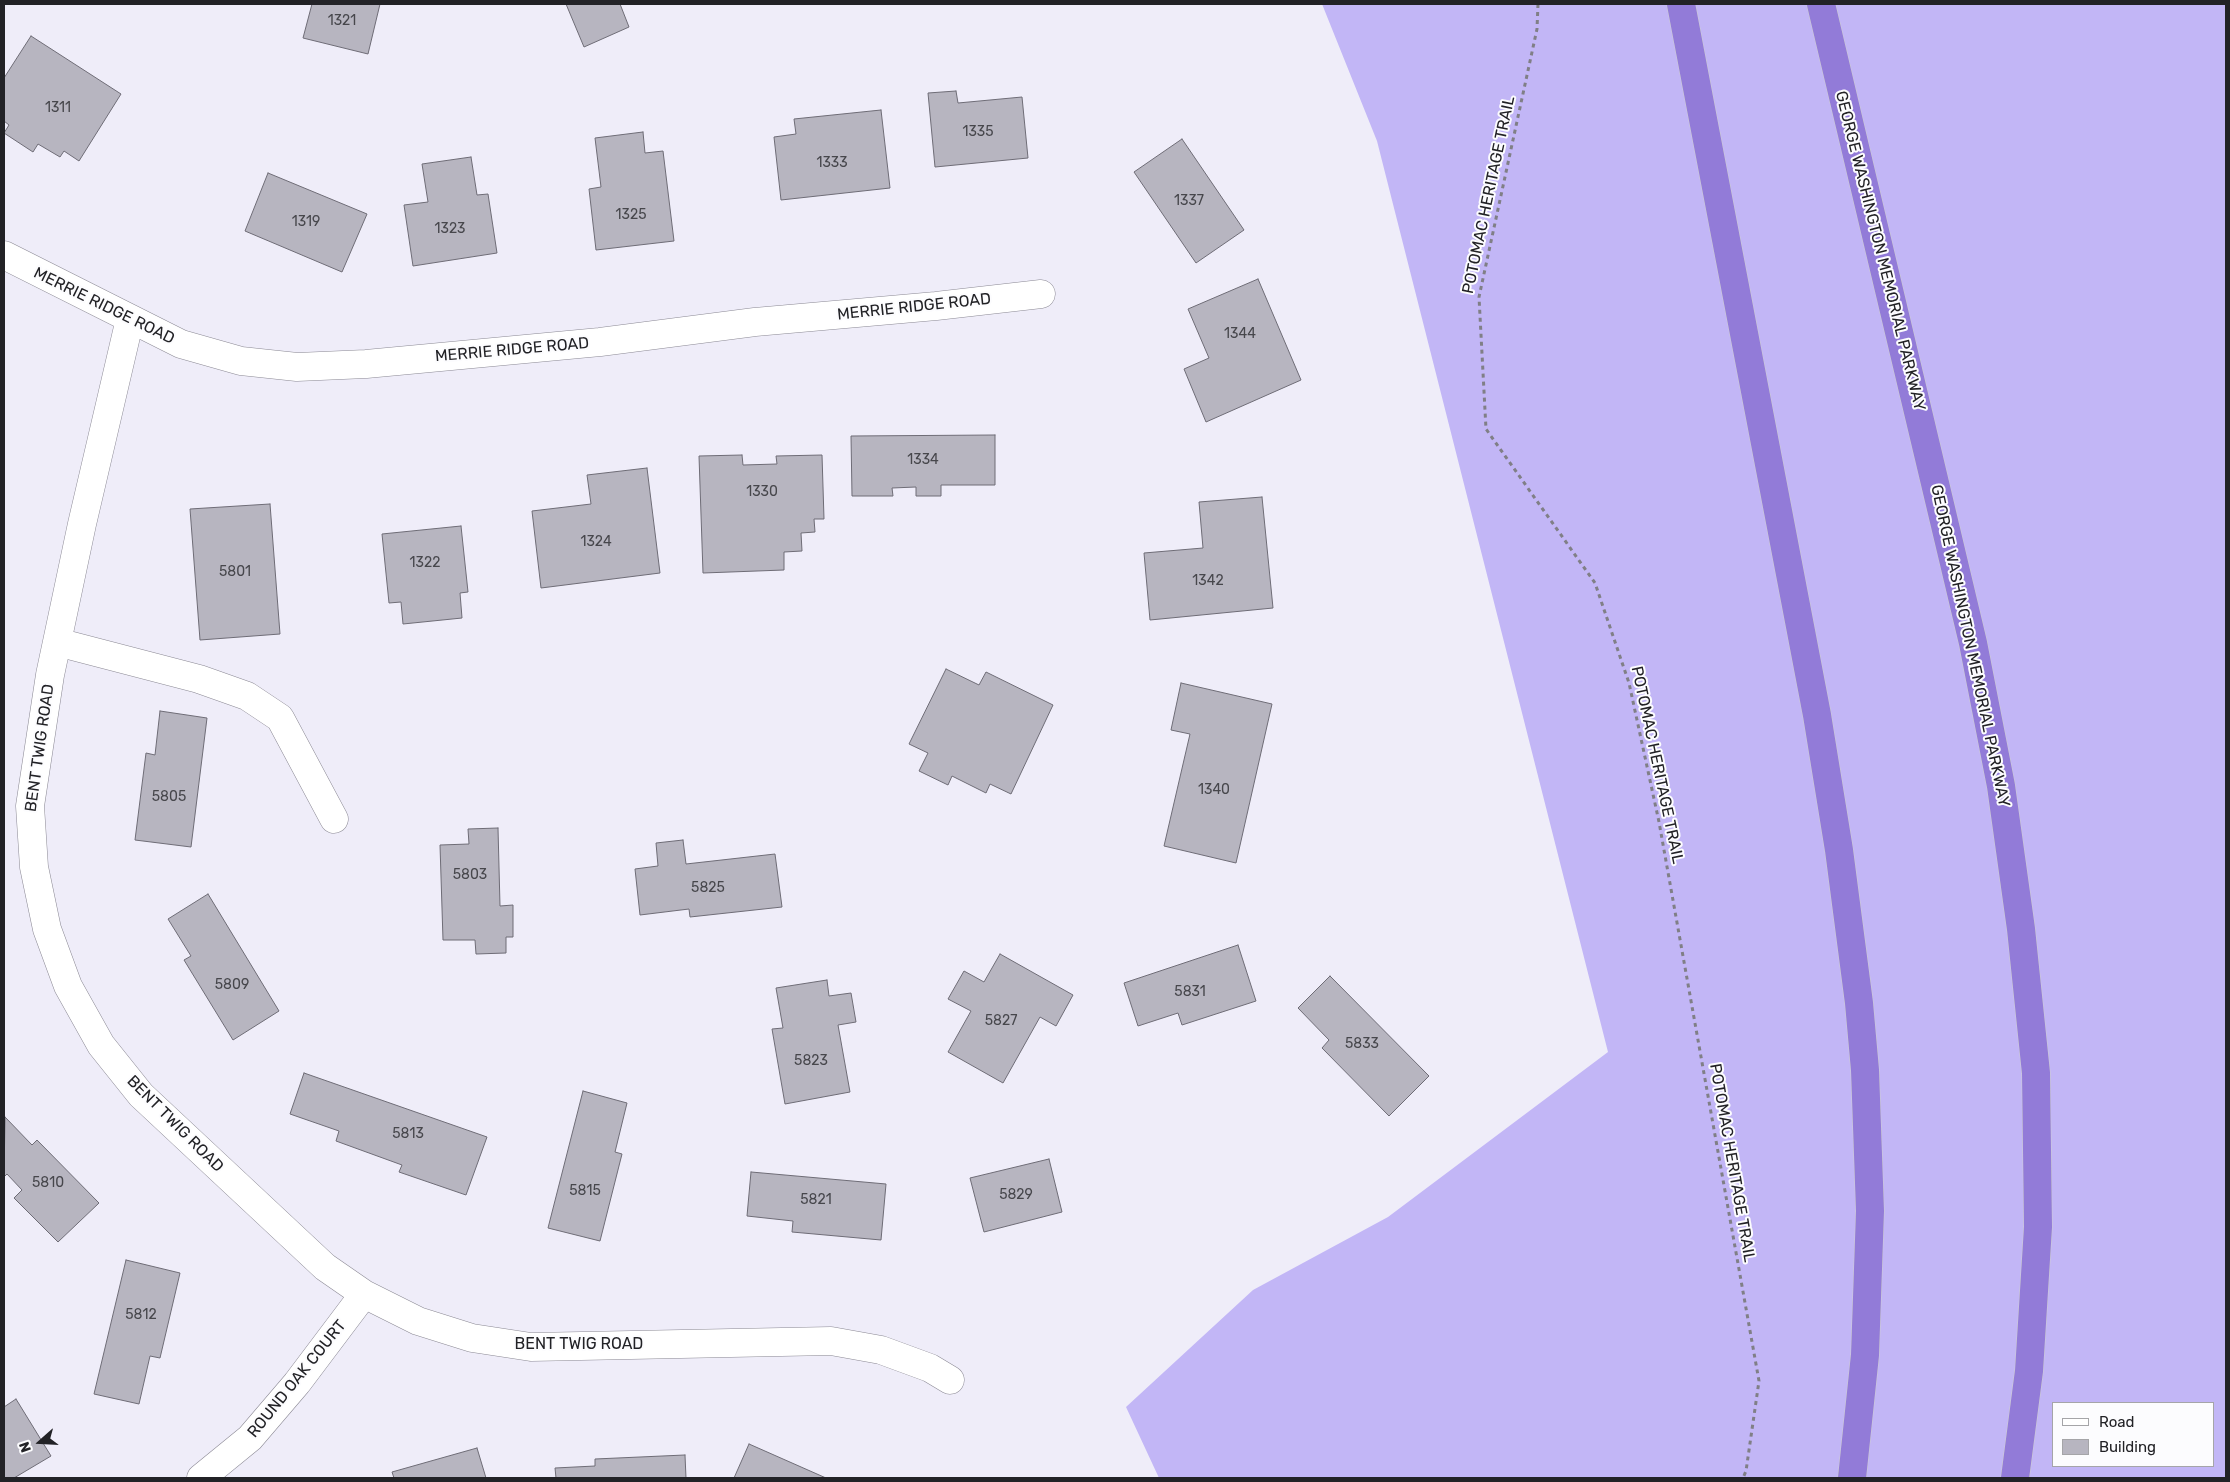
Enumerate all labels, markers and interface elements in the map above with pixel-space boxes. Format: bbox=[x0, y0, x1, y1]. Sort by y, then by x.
house number: 1321 bbox=[328, 13, 356, 29]
street label: GEORGE WASHINGTON MEMORIAL PARKWAY bbox=[1831, 89, 1929, 413]
street label: POTOMAC HERITAGE TRAIL bbox=[1459, 94, 1519, 296]
house number: 1311 bbox=[45, 100, 71, 116]
house number: 1335 bbox=[962, 124, 994, 140]
house number: 1333 bbox=[816, 155, 848, 171]
house number: 1337 bbox=[1174, 193, 1204, 209]
house number: 1325 bbox=[616, 207, 646, 223]
house number: 1319 bbox=[292, 214, 320, 230]
house number: 1323 bbox=[434, 221, 466, 237]
street label: MERRIE RIDGE ROAD bbox=[30, 263, 178, 349]
street label: MERRIE RIDGE ROAD bbox=[836, 289, 992, 325]
house number: 1344 bbox=[1224, 326, 1256, 342]
street label: MERRIE RIDGE ROAD bbox=[434, 334, 590, 366]
house number: 1334 bbox=[907, 452, 939, 468]
street label: GEORGE WASHINGTON MEMORIAL PARKWAY bbox=[1926, 483, 2014, 809]
house number: 1330 bbox=[746, 484, 778, 500]
house number: 1324 bbox=[580, 534, 612, 550]
house number: 1322 bbox=[410, 555, 440, 571]
house number: 5801 bbox=[219, 564, 251, 580]
house number: 1342 bbox=[1192, 573, 1224, 589]
street label: POTOMAC HERITAGE TRAIL bbox=[1627, 664, 1687, 866]
street label: BENT TWIG ROAD bbox=[22, 683, 58, 813]
house number: 1340 bbox=[1198, 782, 1230, 798]
house number: 5805 bbox=[152, 789, 186, 805]
house number: 5803 bbox=[453, 867, 487, 883]
house number: 5825 bbox=[691, 880, 725, 896]
house number: 5809 bbox=[215, 977, 249, 993]
house number: 5831 bbox=[1174, 984, 1206, 1000]
house number: 5827 bbox=[985, 1013, 1017, 1029]
house number: 5833 bbox=[1345, 1036, 1379, 1052]
house number: 5823 bbox=[794, 1053, 828, 1069]
street label: POTOMAC HERITAGE TRAIL bbox=[1705, 1062, 1759, 1264]
street label: BENT TWIG ROAD bbox=[123, 1072, 227, 1176]
house number: 5813 bbox=[392, 1126, 424, 1142]
house number: 5810 bbox=[32, 1175, 64, 1191]
house number: 5815 bbox=[569, 1183, 601, 1199]
house number: 5829 bbox=[999, 1187, 1033, 1203]
house number: 5821 bbox=[800, 1192, 832, 1208]
house number: 5812 bbox=[125, 1307, 157, 1323]
street label: ROUND OAK COURT bbox=[244, 1316, 350, 1442]
street label: BENT TWIG ROAD bbox=[515, 1334, 643, 1354]
legend bbox=[2052, 1402, 2215, 1467]
text: Road bbox=[2099, 1413, 2135, 1431]
north arrow bbox=[15, 1417, 65, 1467]
text: Building bbox=[2099, 1438, 2156, 1456]
text: N bbox=[16, 1440, 35, 1455]

